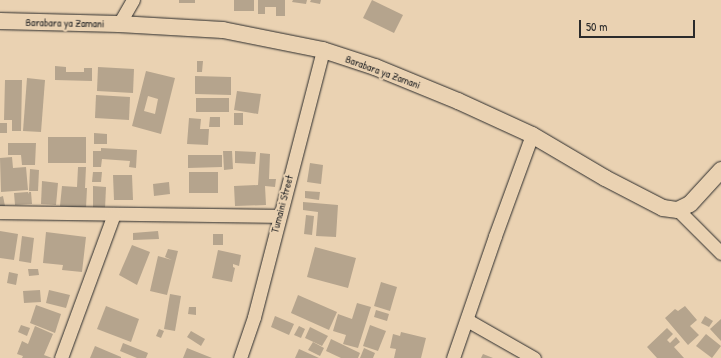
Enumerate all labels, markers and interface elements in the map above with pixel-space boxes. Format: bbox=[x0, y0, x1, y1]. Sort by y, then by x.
scale bar bbox=[581, 12, 697, 38]
street label: Barabara ya Zamani bbox=[25, 16, 105, 30]
text: 50 m bbox=[586, 18, 607, 35]
street label: Barabara ya Zamani bbox=[344, 52, 422, 92]
street label: Tumaini Street bbox=[268, 174, 296, 234]

